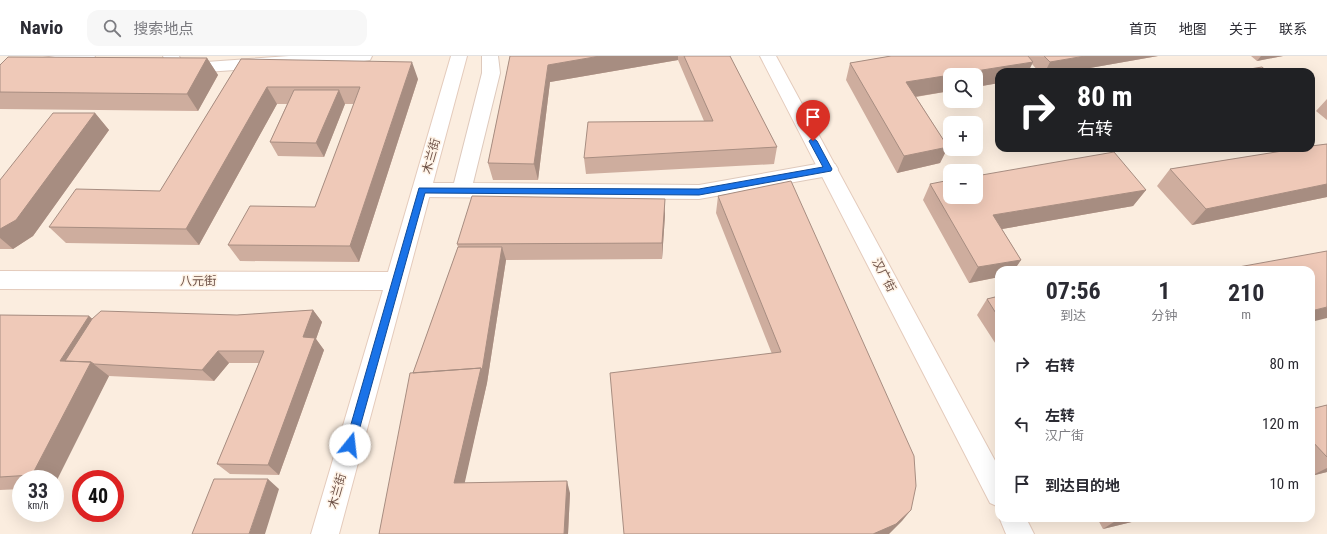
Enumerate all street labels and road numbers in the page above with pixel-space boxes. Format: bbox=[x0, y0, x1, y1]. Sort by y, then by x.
street label: 木兰街 bbox=[419, 137, 443, 175]
street label: 汉广街 bbox=[869, 256, 899, 294]
street label: 八元街 bbox=[180, 274, 216, 288]
street label: 木兰街 bbox=[325, 472, 349, 510]

